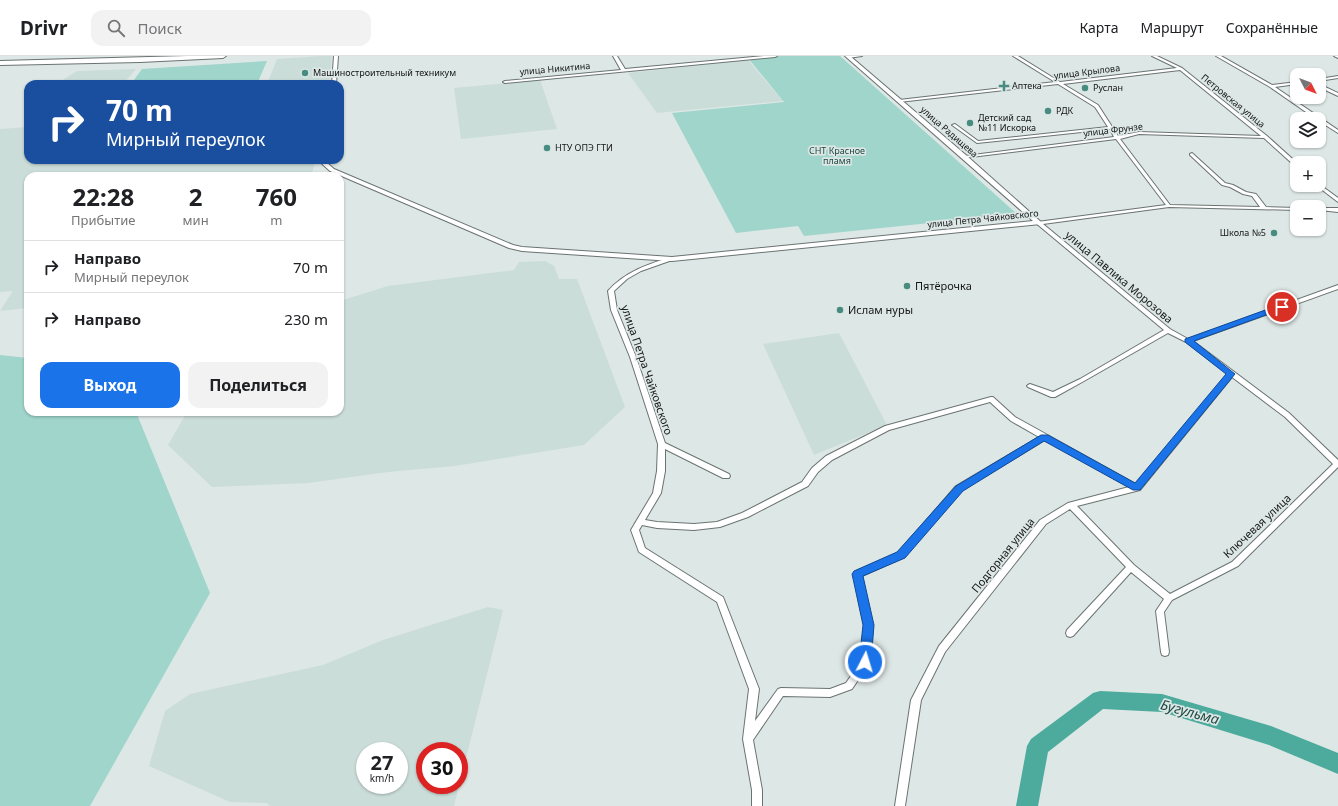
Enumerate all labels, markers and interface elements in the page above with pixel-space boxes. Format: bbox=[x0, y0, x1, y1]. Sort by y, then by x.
search box bbox=[91, 10, 371, 46]
text: Drivr bbox=[20, 15, 67, 41]
icon: search bbox=[105, 17, 127, 39]
text: Поиск bbox=[137, 18, 182, 38]
text: Карта bbox=[1079, 18, 1118, 37]
text: Маршрут bbox=[1140, 18, 1204, 37]
text: Сохранённые bbox=[1226, 18, 1318, 37]
street label: улица Никитина bbox=[519, 59, 591, 78]
street label: улица Крылова bbox=[1053, 61, 1121, 82]
place label: Машиностроительный техникум bbox=[313, 66, 456, 79]
marker: Машиностроительный техникум bbox=[300, 68, 310, 78]
north arrow bbox=[1290, 68, 1326, 104]
map controls bbox=[1290, 68, 1326, 236]
street label: Петровская улица bbox=[1199, 71, 1268, 130]
place label: Аптека bbox=[1012, 79, 1042, 92]
marker: Аптека bbox=[999, 81, 1009, 91]
place label: Руслан bbox=[1093, 81, 1123, 94]
marker: Руслан bbox=[1080, 83, 1090, 93]
text: 70 m bbox=[106, 91, 173, 129]
icon: right bbox=[40, 96, 92, 148]
street label: улица Радищева bbox=[918, 103, 981, 160]
place label: РДК bbox=[1056, 104, 1073, 117]
marker: РДК bbox=[1043, 106, 1053, 116]
place label: Детский сад №11 Искорка bbox=[978, 111, 1036, 134]
button: layers bbox=[1290, 112, 1326, 148]
marker: Детский сад №11 Искорка bbox=[965, 118, 975, 128]
street label: улица Фрунзе bbox=[1082, 119, 1143, 140]
text: Мирный переулок bbox=[106, 127, 265, 151]
place label: НТУ ОПЭ ГТИ bbox=[555, 141, 613, 154]
marker: НТУ ОПЭ ГТИ bbox=[542, 143, 552, 153]
park label: СНТ Красное пламя bbox=[809, 144, 865, 167]
button: + bbox=[1290, 156, 1326, 192]
text: 22:28 bbox=[72, 180, 134, 213]
text: 2 bbox=[189, 180, 202, 213]
text: 760 bbox=[256, 180, 297, 213]
button: − bbox=[1290, 200, 1326, 236]
street label: улица Петра Чайковского bbox=[927, 206, 1039, 231]
text: Прибытие bbox=[71, 211, 136, 229]
text: мин bbox=[183, 211, 209, 229]
text: m bbox=[270, 211, 282, 229]
place label: Школа №5 bbox=[1220, 226, 1266, 239]
street label: улица Павлика Морозова bbox=[1062, 227, 1176, 326]
marker: Школа №5 bbox=[1269, 228, 1279, 238]
text: Направо bbox=[74, 248, 141, 268]
icon: right bbox=[40, 256, 62, 278]
text: 70 m bbox=[293, 257, 328, 277]
text: Мирный переулок bbox=[74, 268, 189, 286]
place label: Пятёрочка bbox=[915, 278, 972, 293]
marker: Пятёрочка bbox=[902, 281, 912, 291]
pin bbox=[1265, 290, 1299, 324]
icon: arrive bbox=[1271, 296, 1293, 318]
place label: Ислам нуры bbox=[848, 302, 913, 317]
street label: улица Петра Чайковского bbox=[618, 303, 677, 437]
marker: Ислам нуры bbox=[835, 305, 845, 315]
icon: right bbox=[40, 308, 62, 330]
text: Направо bbox=[74, 309, 141, 329]
text: 230 m bbox=[284, 309, 328, 329]
button: Выход bbox=[40, 362, 180, 408]
button: Поделиться bbox=[188, 362, 328, 408]
street label: Ключевая улица bbox=[1220, 490, 1294, 561]
street label: Подгорная улица bbox=[968, 514, 1038, 595]
position arrow bbox=[844, 641, 886, 683]
water label: Бугульма bbox=[1159, 695, 1222, 728]
speed limit sign: 30 bbox=[416, 742, 468, 794]
text: 27 bbox=[371, 749, 393, 776]
text: km/h bbox=[370, 771, 394, 785]

